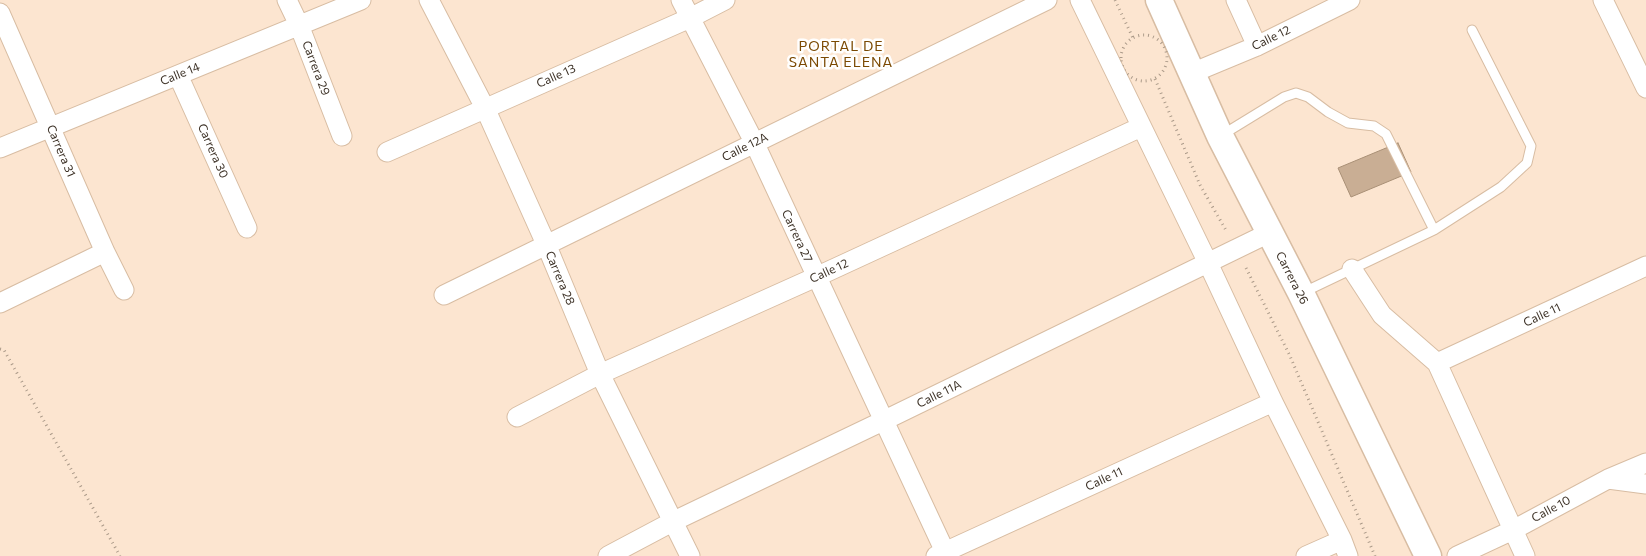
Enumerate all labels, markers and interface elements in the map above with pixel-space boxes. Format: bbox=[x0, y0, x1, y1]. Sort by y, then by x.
street label: Calle 12 bbox=[1249, 23, 1293, 53]
district label: PORTAL DE SANTA ELENA bbox=[787, 38, 895, 70]
street label: Carrera 29 bbox=[299, 39, 333, 97]
street label: Calle 14 bbox=[158, 60, 202, 88]
street label: Calle 13 bbox=[534, 61, 578, 91]
street label: Carrera 30 bbox=[195, 122, 231, 180]
street label: Carrera 31 bbox=[44, 123, 78, 179]
street label: Calle 12A bbox=[720, 130, 770, 164]
street label: Carrera 27 bbox=[779, 207, 815, 265]
street label: Carrera 28 bbox=[542, 249, 578, 307]
street label: Carrera 26 bbox=[1273, 249, 1311, 307]
street label: Calle 12 bbox=[807, 256, 851, 286]
street label: Calle 11 bbox=[1521, 300, 1563, 330]
street label: Calle 11A bbox=[914, 377, 964, 411]
street label: Calle 11 bbox=[1083, 464, 1125, 494]
street label: Calle 10 bbox=[1529, 493, 1573, 525]

